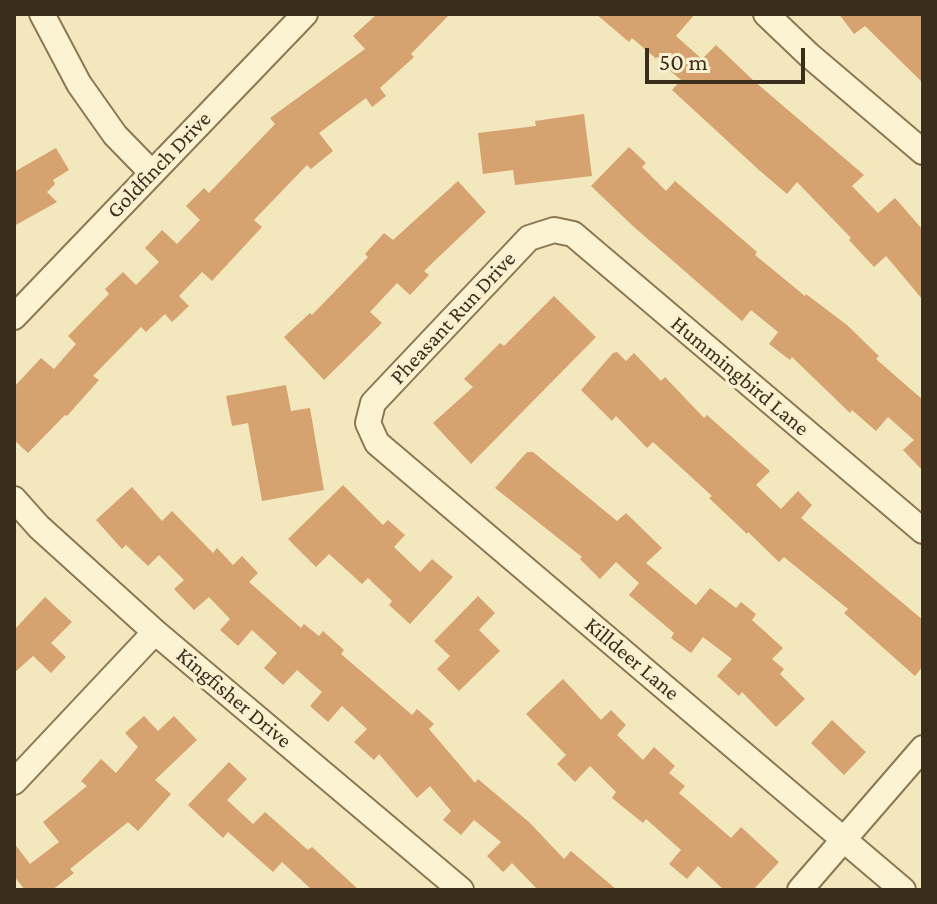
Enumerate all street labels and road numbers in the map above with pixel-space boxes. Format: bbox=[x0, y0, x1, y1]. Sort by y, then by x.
street label: Goldfinch Drive bbox=[101, 106, 217, 224]
street label: Pheasant Run Drive bbox=[385, 246, 521, 390]
street label: Hummingbird Lane bbox=[665, 310, 815, 442]
street label: Killdeer Lane bbox=[579, 612, 685, 706]
street label: Kingfisher Drive bbox=[171, 642, 297, 754]

